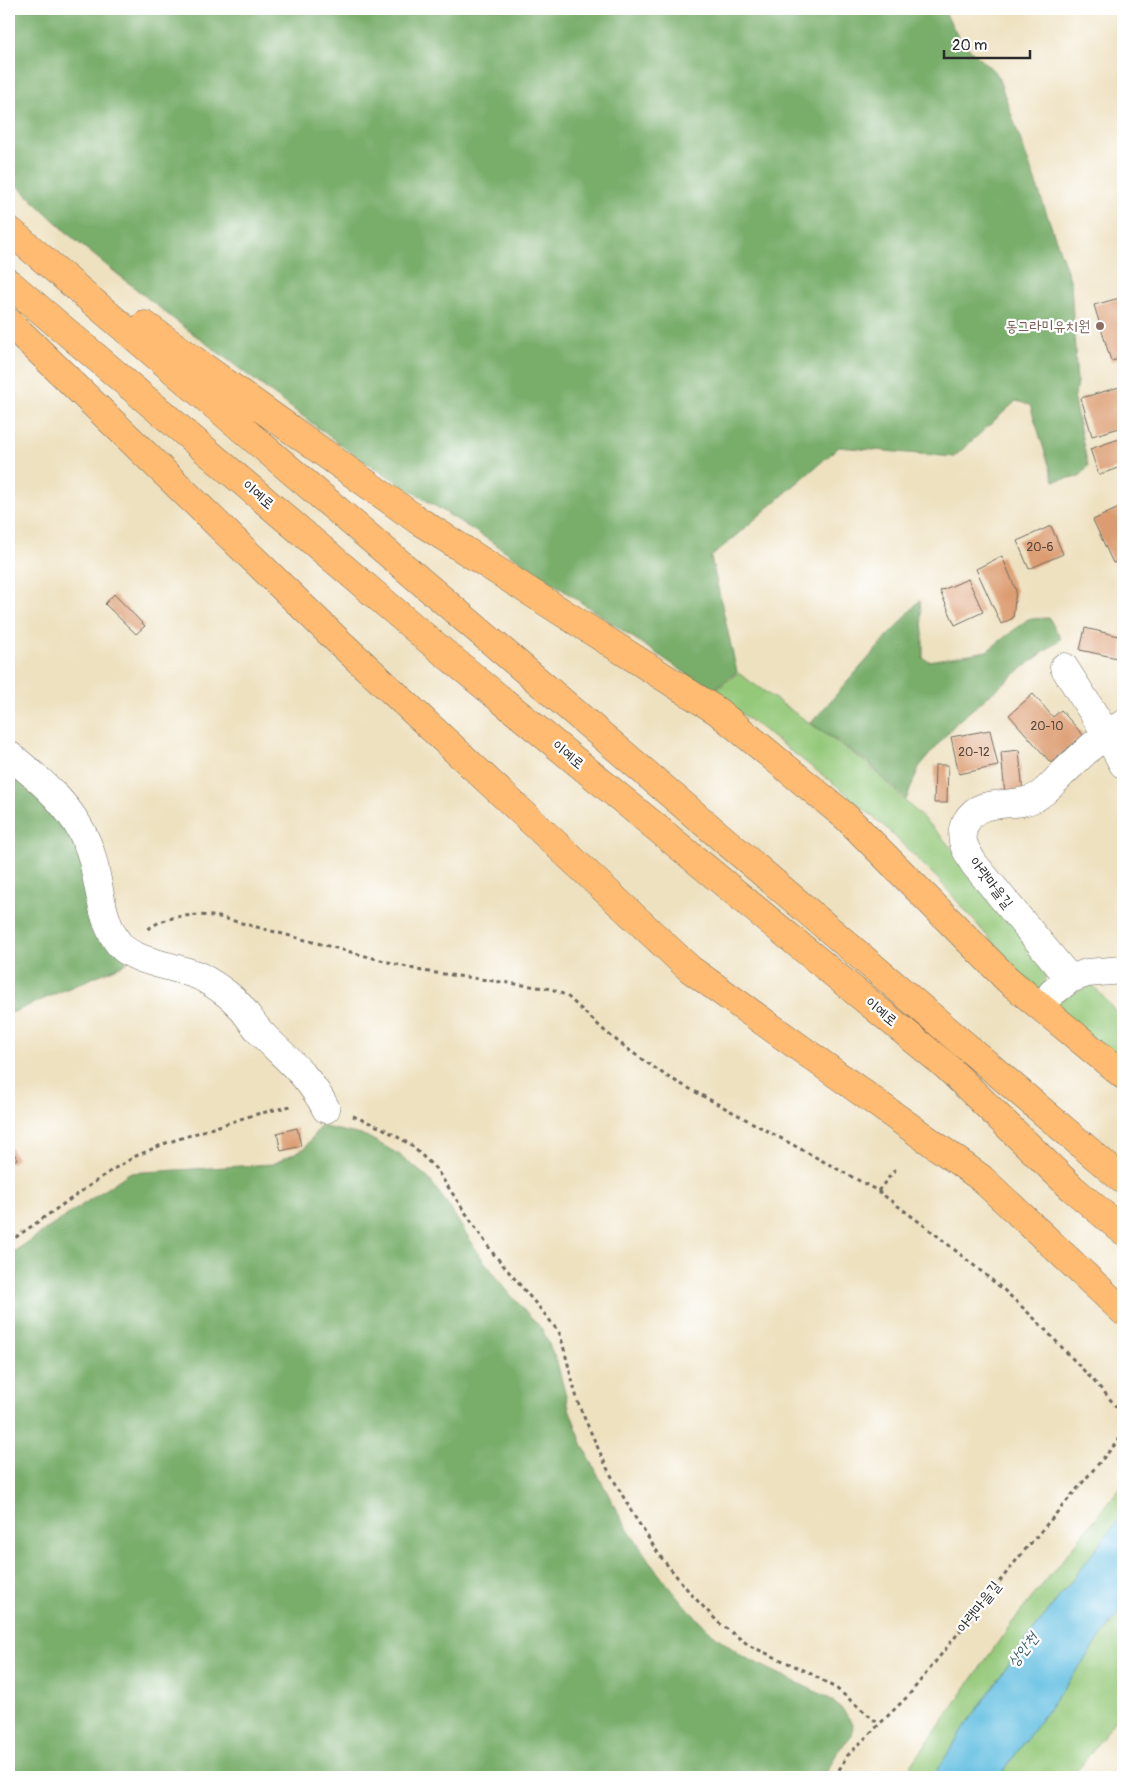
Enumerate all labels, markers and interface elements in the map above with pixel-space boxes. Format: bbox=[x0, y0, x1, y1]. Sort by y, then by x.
scale bar bbox=[944, 28, 1031, 60]
text: 20 m bbox=[952, 36, 987, 55]
place label: 동그라미유치원 bbox=[1006, 317, 1090, 336]
marker: 동그라미유치원 bbox=[1094, 320, 1106, 332]
street label: 이예로 bbox=[238, 476, 278, 514]
house number: 20-6 bbox=[1026, 540, 1054, 555]
house number: 20-10 bbox=[1031, 719, 1063, 734]
street label: 이예로 bbox=[548, 736, 588, 774]
house number: 20-12 bbox=[958, 745, 990, 760]
street label: 아랫마을길 bbox=[965, 853, 1017, 913]
street label: 이예로 bbox=[861, 993, 901, 1031]
street label: 아랫마을길 bbox=[953, 1577, 1005, 1637]
water label: 상안천 bbox=[1003, 1627, 1044, 1671]

